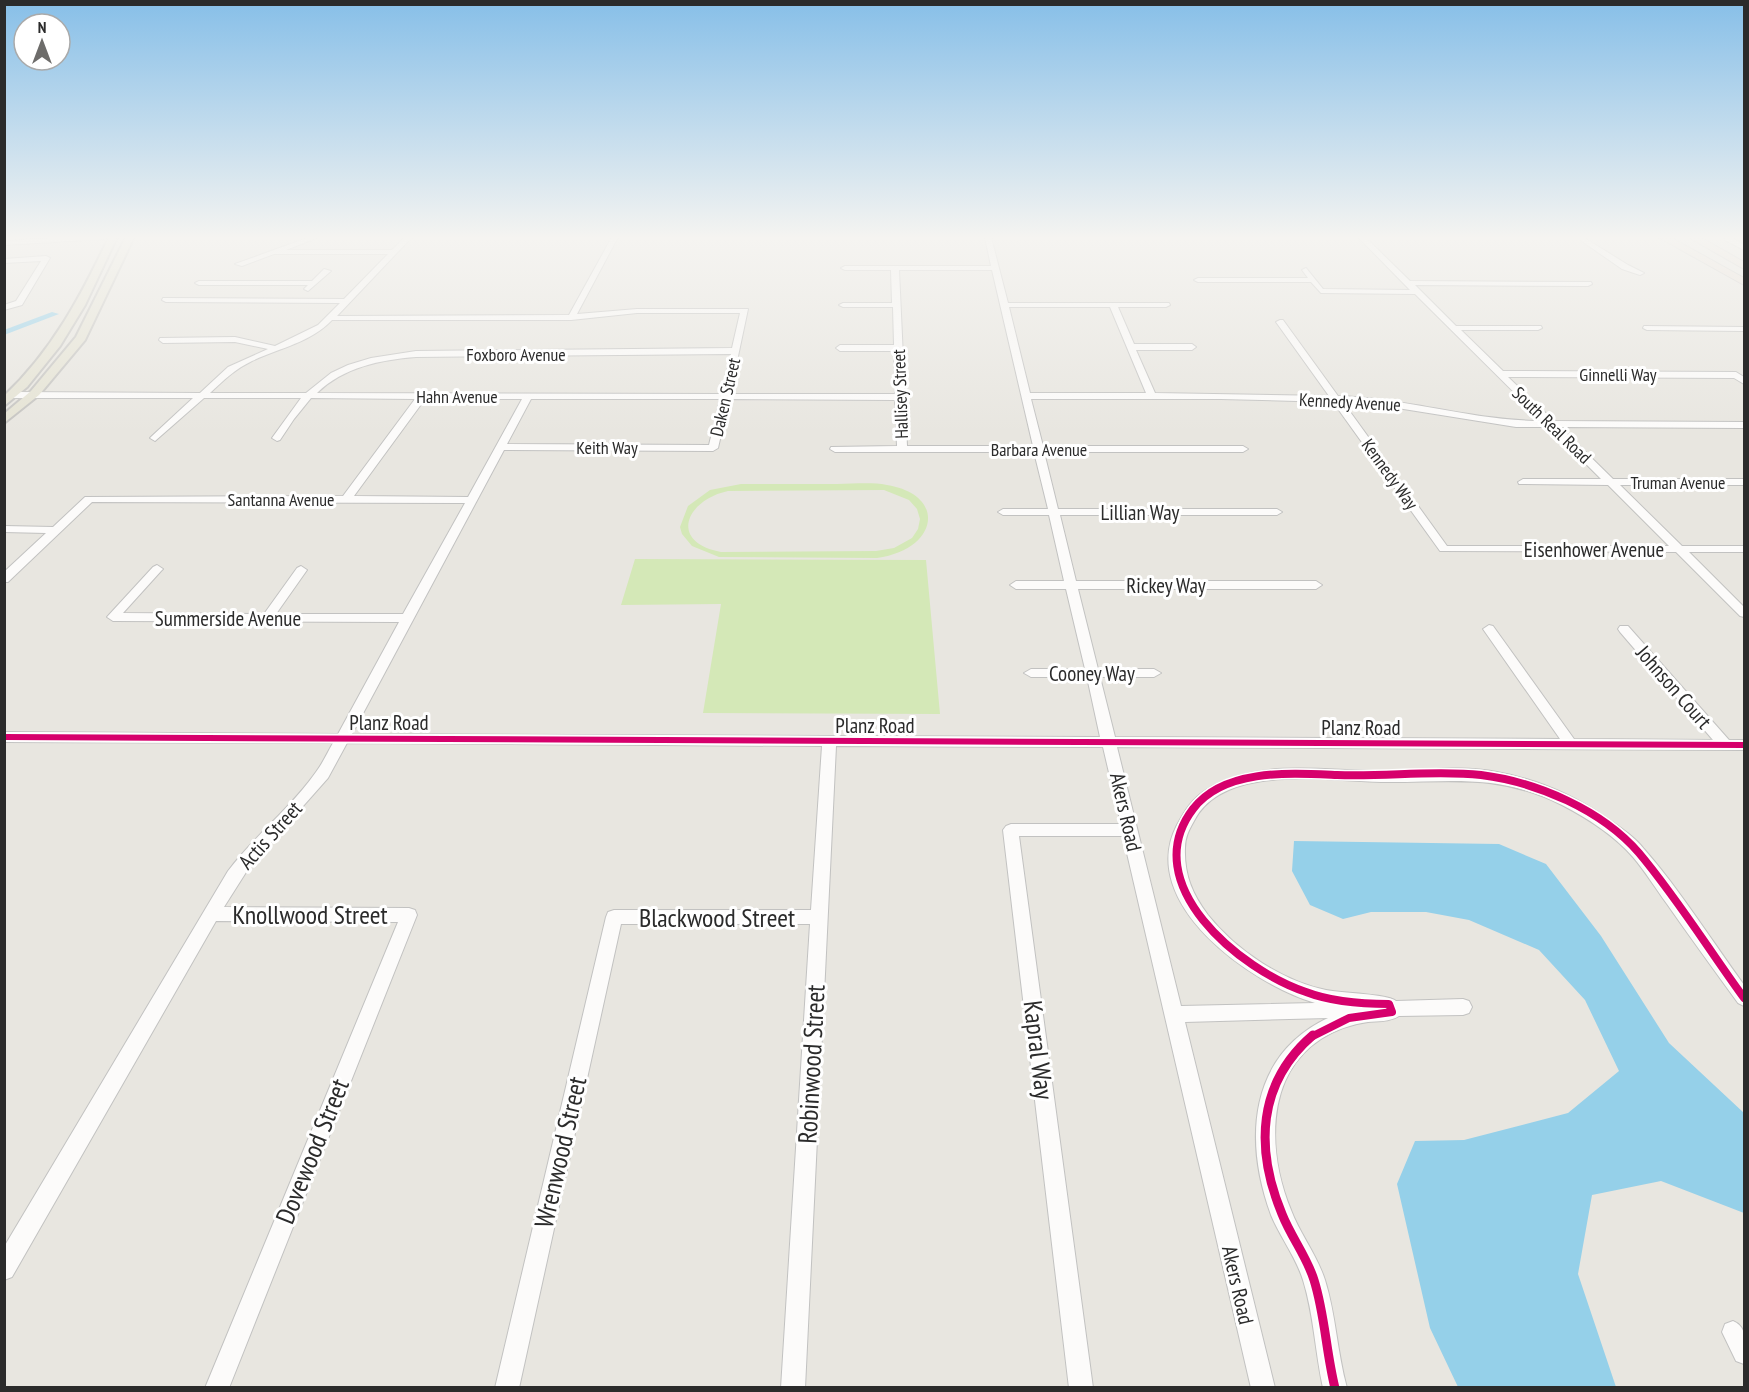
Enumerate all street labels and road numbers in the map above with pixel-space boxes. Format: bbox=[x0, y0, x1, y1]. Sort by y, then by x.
street label: Foxboro Avenue bbox=[466, 343, 566, 366]
street label: Hallisey Street bbox=[887, 349, 913, 439]
street label: Daken Street bbox=[705, 355, 745, 439]
street label: Ginnelli Way bbox=[1579, 363, 1657, 386]
street label: South Real Road bbox=[1508, 382, 1596, 468]
street label: Hahn Avenue bbox=[416, 385, 498, 408]
street label: Kennedy Avenue bbox=[1299, 388, 1401, 416]
street label: Kennedy Way bbox=[1357, 434, 1423, 514]
street label: Keith Way bbox=[576, 436, 638, 459]
street label: Barbara Avenue bbox=[991, 438, 1087, 461]
street label: Truman Avenue bbox=[1631, 471, 1725, 494]
street label: Santanna Avenue bbox=[228, 488, 334, 511]
street label: Lillian Way bbox=[1100, 499, 1180, 526]
street label: Eisenhower Avenue bbox=[1524, 536, 1664, 563]
street label: Rickey Way bbox=[1126, 572, 1206, 599]
street label: Summerside Avenue bbox=[155, 605, 301, 632]
street label: Johnson Court bbox=[1630, 639, 1718, 734]
street label: Cooney Way bbox=[1049, 660, 1135, 687]
street label: Planz Road bbox=[349, 709, 429, 736]
street label: Planz Road bbox=[835, 712, 915, 739]
street label: Planz Road bbox=[1321, 714, 1401, 741]
street label: Akers Road bbox=[1104, 770, 1148, 854]
street label: Actis Street bbox=[232, 795, 308, 875]
street label: Knollwood Street bbox=[232, 898, 388, 931]
street label: Blackwood Street bbox=[639, 901, 795, 934]
street label: Robinwood Street bbox=[790, 984, 832, 1144]
street label: Kapral Way bbox=[1017, 999, 1061, 1102]
street label: Wrenwood Street bbox=[527, 1073, 593, 1231]
street label: Dovewood Street bbox=[268, 1074, 356, 1228]
street label: Akers Road bbox=[1216, 1243, 1260, 1327]

